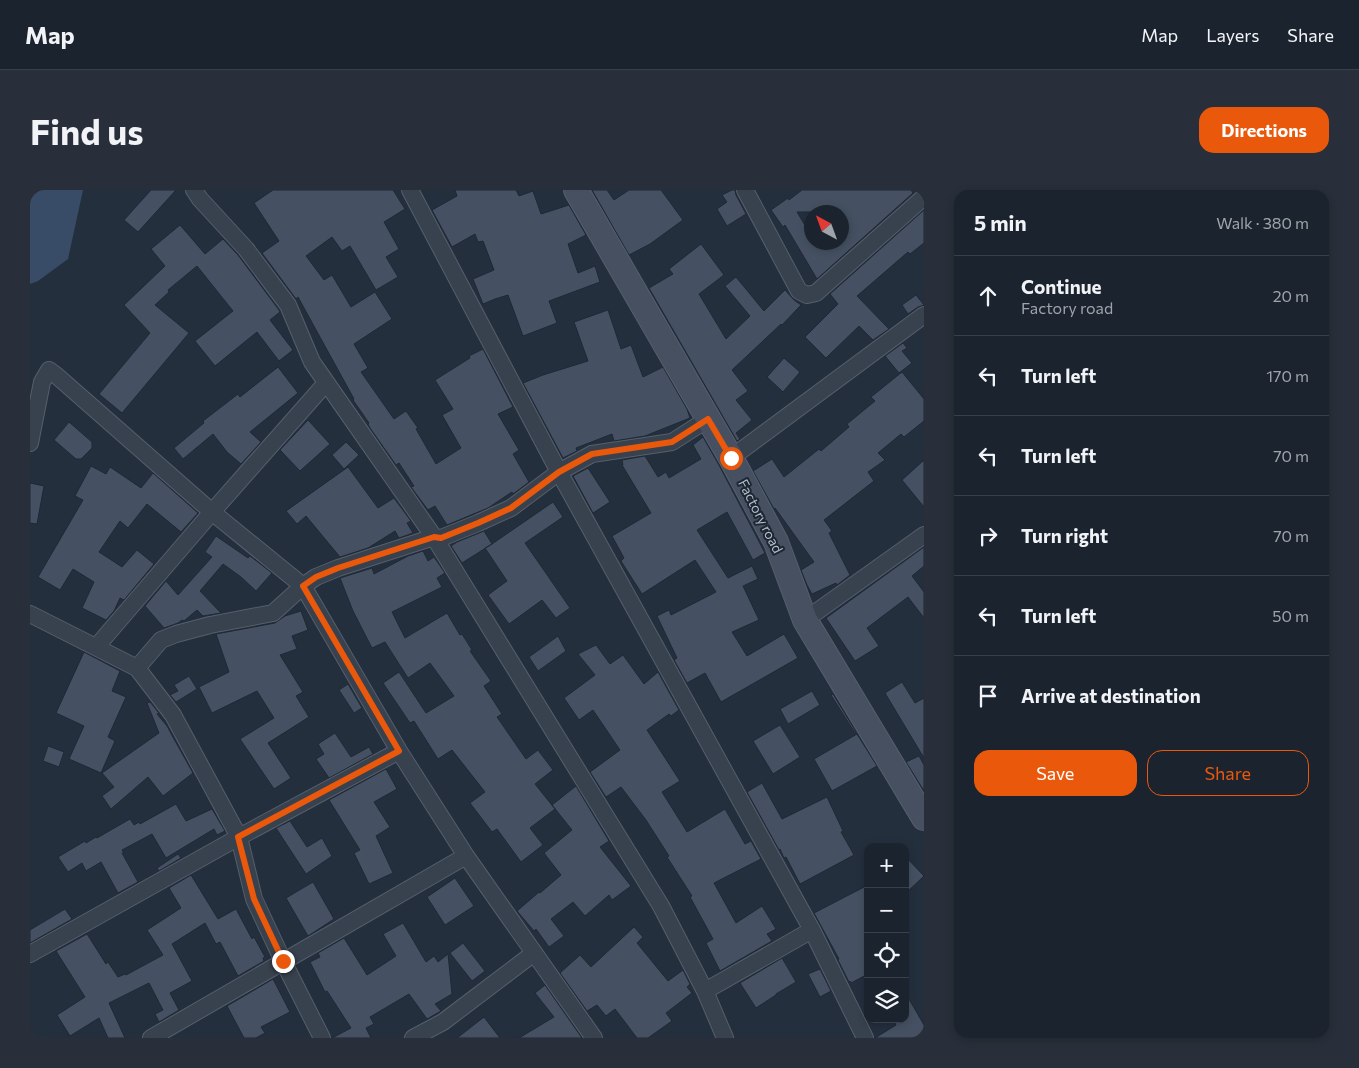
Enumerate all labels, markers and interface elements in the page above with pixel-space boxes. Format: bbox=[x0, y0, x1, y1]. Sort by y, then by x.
text: Map bbox=[25, 20, 75, 49]
text: Map bbox=[1141, 24, 1178, 46]
text: Layers bbox=[1206, 24, 1259, 46]
text: Share bbox=[1287, 24, 1334, 46]
button: Directions bbox=[1199, 107, 1329, 153]
text: Find us bbox=[30, 109, 144, 152]
north arrow bbox=[804, 205, 849, 250]
text: 5 min bbox=[974, 210, 1027, 235]
text: Walk · 380 m bbox=[1216, 213, 1309, 232]
text: Continue bbox=[1021, 275, 1101, 298]
icon: ahead bbox=[974, 282, 1002, 310]
text: 20 m bbox=[1273, 286, 1309, 305]
text: Factory road bbox=[1021, 298, 1113, 317]
icon: left bbox=[974, 362, 1002, 390]
text: Turn left bbox=[1021, 364, 1096, 387]
text: 170 m bbox=[1266, 366, 1309, 385]
icon: left bbox=[974, 442, 1002, 470]
text: Turn left bbox=[1021, 444, 1096, 467]
text: 70 m bbox=[1273, 446, 1309, 465]
route start bbox=[720, 447, 743, 470]
street label: Factory road bbox=[735, 476, 787, 556]
icon: right bbox=[974, 522, 1002, 550]
text: Turn right bbox=[1021, 524, 1108, 547]
text: 70 m bbox=[1273, 526, 1309, 545]
icon: left bbox=[974, 602, 1002, 630]
text: Turn left bbox=[1021, 604, 1096, 627]
text: 50 m bbox=[1272, 606, 1309, 625]
icon: arrive bbox=[974, 682, 1002, 710]
text: Arrive at destination bbox=[1021, 684, 1201, 707]
button: Save bbox=[974, 750, 1137, 796]
button: Share bbox=[1147, 750, 1309, 796]
map controls bbox=[864, 843, 909, 1023]
button: + bbox=[864, 843, 909, 888]
button: − bbox=[864, 888, 909, 933]
button: locate bbox=[864, 933, 909, 978]
route end bbox=[272, 950, 295, 973]
button: layers bbox=[864, 978, 909, 1023]

